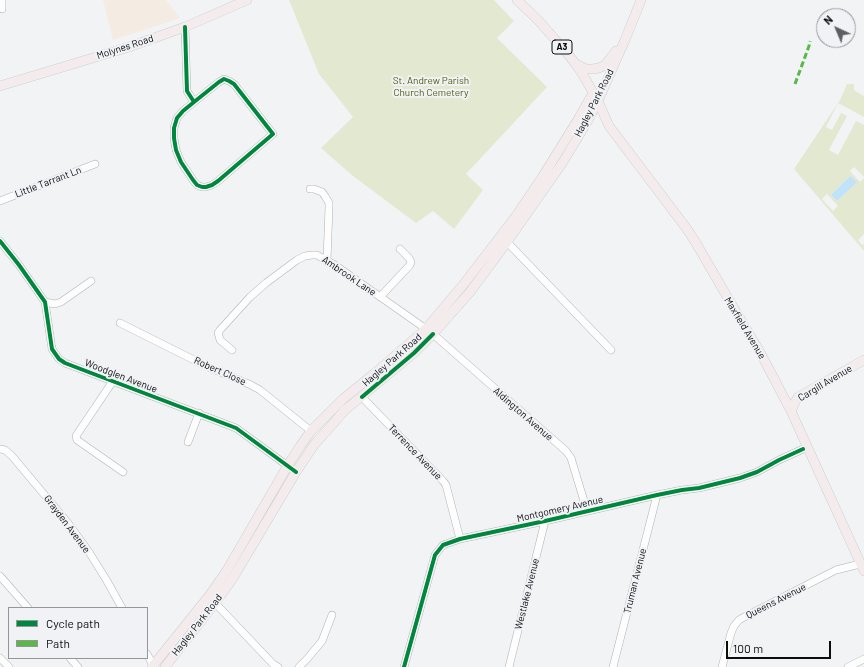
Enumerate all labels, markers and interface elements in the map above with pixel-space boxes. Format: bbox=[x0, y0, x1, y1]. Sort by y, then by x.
north arrow bbox=[816, 8, 856, 48]
text: N bbox=[821, 13, 835, 27]
street label: Molynes Road bbox=[95, 32, 155, 62]
road number: A3 bbox=[552, 40, 572, 54]
street label: Hagley Park Road bbox=[572, 67, 616, 139]
park label: St. Andrew Parish Church Cemetery bbox=[393, 75, 469, 98]
street label: Little Tarrant Ln bbox=[13, 164, 83, 200]
street label: Ambrook Lane bbox=[320, 253, 378, 299]
street label: Maxfield Avenue bbox=[722, 295, 768, 361]
street label: Hagley Park Road bbox=[360, 331, 424, 389]
street label: Robert Close bbox=[192, 354, 248, 388]
street label: Woodglen Avenue bbox=[83, 357, 159, 395]
street label: Cargill Avenue bbox=[796, 362, 854, 404]
street label: Aldington Avenue bbox=[491, 385, 555, 443]
street label: Terrence Avenue bbox=[386, 422, 444, 482]
street label: Grayden Avenue bbox=[41, 493, 93, 555]
street label: Montgomery Avenue bbox=[516, 493, 604, 525]
street label: Truman Avenue bbox=[621, 547, 649, 615]
street label: Westlake Avenue bbox=[512, 557, 542, 631]
street label: Queens Avenue bbox=[744, 581, 808, 621]
street label: Hagley Park Road bbox=[169, 592, 225, 658]
legend bbox=[8, 607, 148, 659]
text: Cycle path bbox=[46, 616, 100, 630]
scale bar bbox=[728, 633, 833, 659]
text: Path bbox=[46, 636, 70, 650]
text: 100 m bbox=[733, 641, 763, 655]

